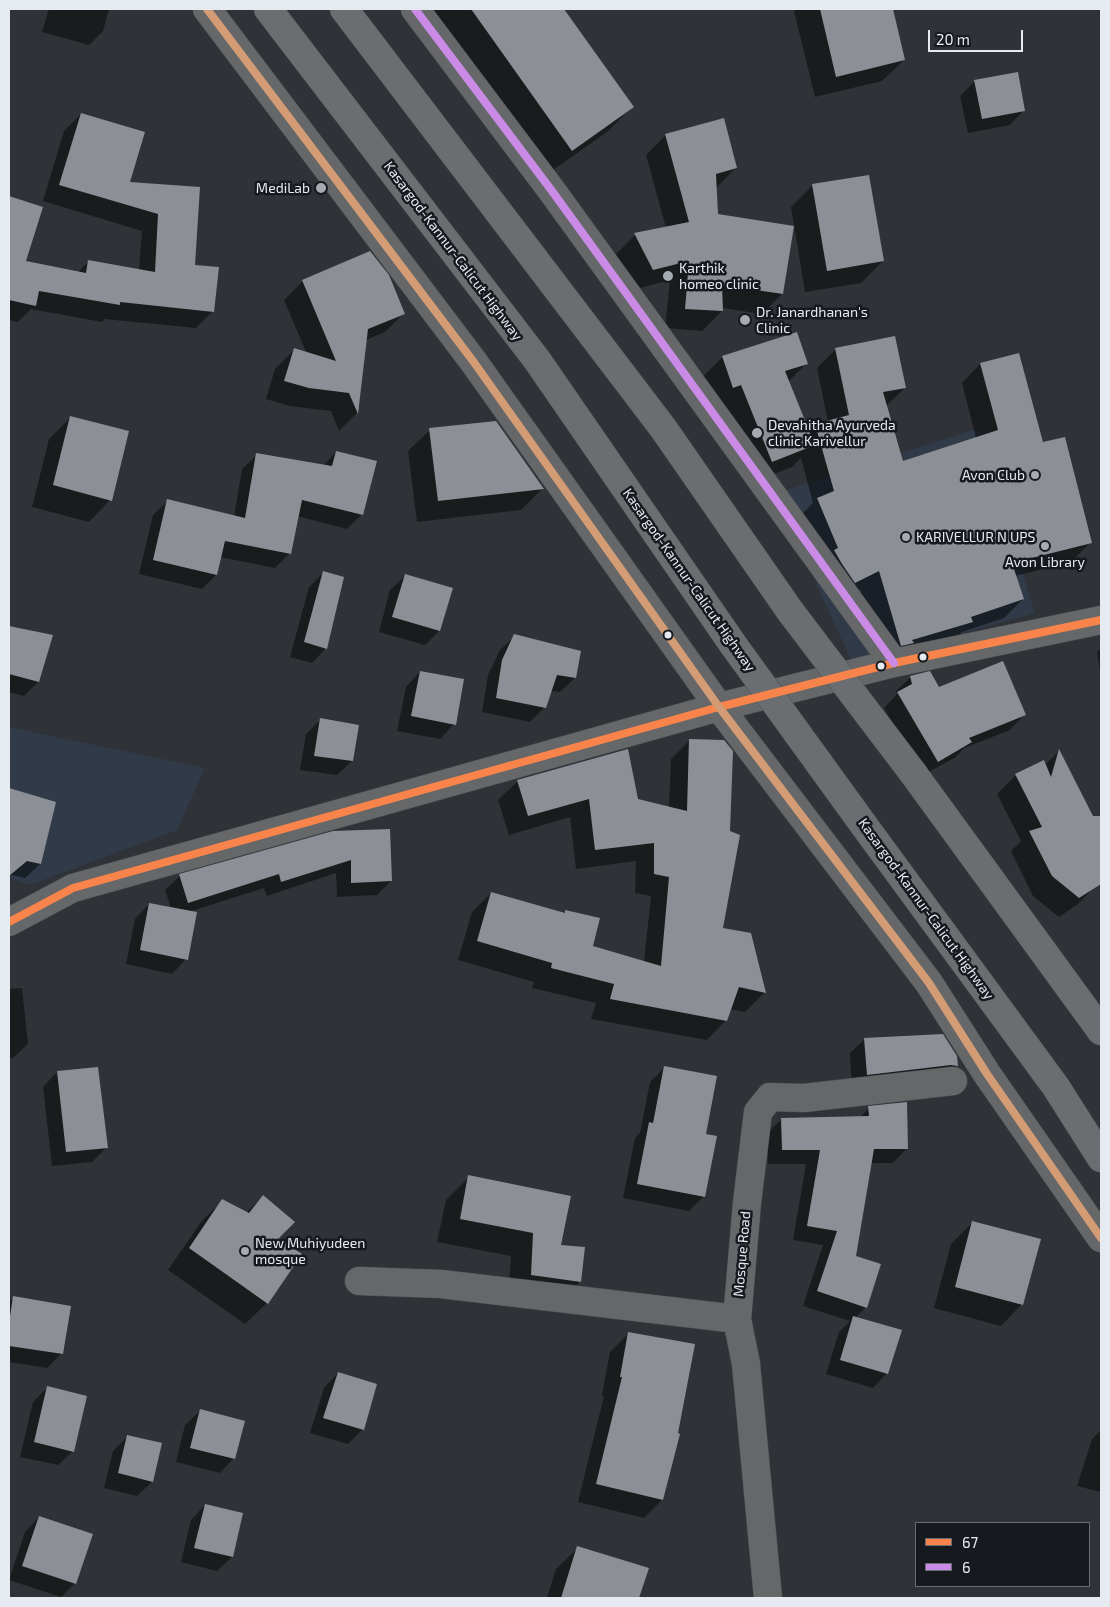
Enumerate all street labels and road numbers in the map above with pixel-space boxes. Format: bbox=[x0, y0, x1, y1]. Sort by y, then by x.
street label: Kasargod-Kannur-Calicut Highway bbox=[380, 158, 526, 344]
street label: Kasargod-Kannur-Calicut Highway bbox=[619, 485, 759, 675]
street label: Kasargod-Kannur-Calicut Highway bbox=[855, 815, 997, 1003]
street label: Mosque Road bbox=[730, 1210, 754, 1298]

